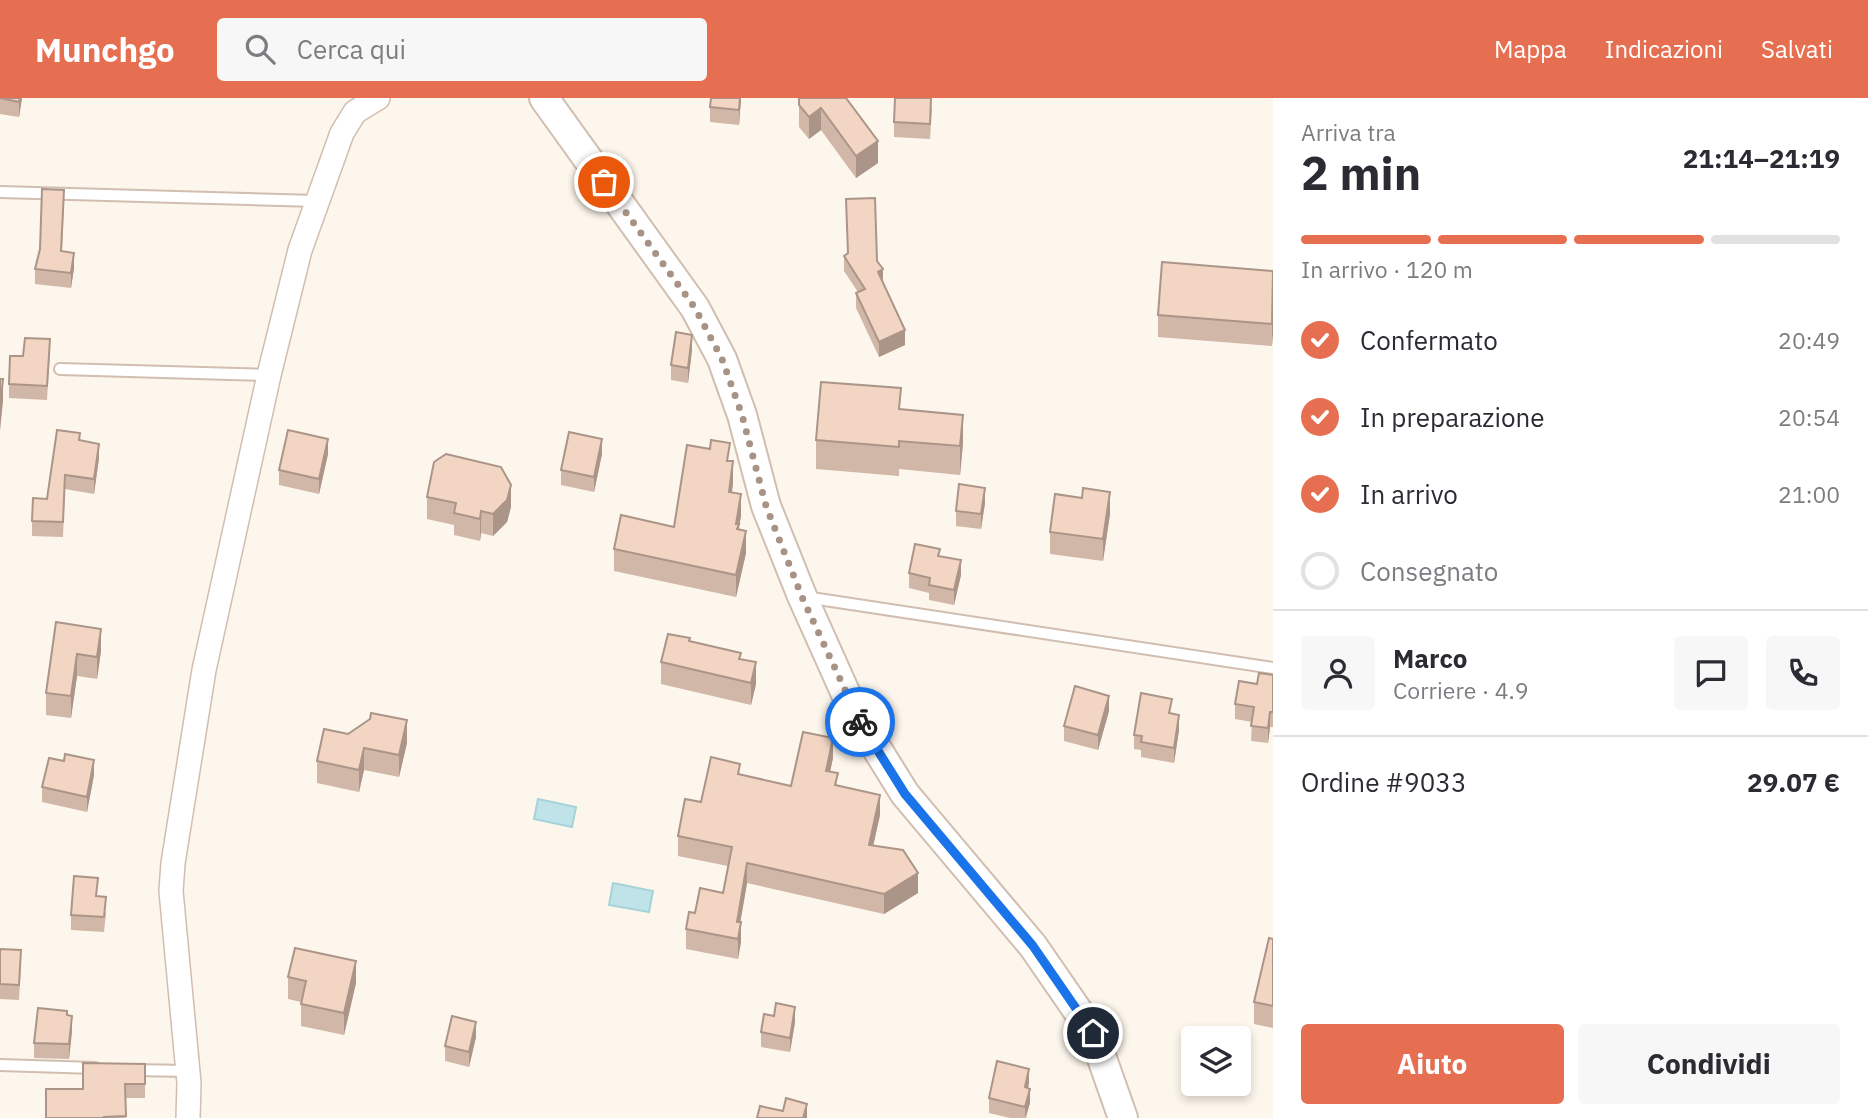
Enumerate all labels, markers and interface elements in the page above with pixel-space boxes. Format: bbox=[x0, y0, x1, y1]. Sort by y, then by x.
search box bbox=[217, 18, 707, 81]
text: Munchgo bbox=[35, 28, 175, 71]
icon: search bbox=[241, 30, 279, 68]
text: Cerca qui bbox=[297, 32, 406, 66]
text: Mappa bbox=[1494, 33, 1567, 65]
text: Indicazioni bbox=[1605, 33, 1723, 65]
text: Salvati bbox=[1761, 33, 1833, 65]
text: Arriva tra bbox=[1301, 117, 1396, 147]
text: 21:14–21:19 bbox=[1683, 141, 1840, 175]
text: 2 min bbox=[1301, 143, 1421, 203]
pin bbox=[574, 152, 634, 212]
icon: bag bbox=[585, 163, 623, 201]
text: In arrivo · 120 m bbox=[1301, 254, 1473, 284]
icon: check bbox=[1301, 321, 1339, 359]
text: Confermato bbox=[1360, 323, 1498, 357]
text: 20:49 bbox=[1778, 325, 1840, 355]
icon: check bbox=[1301, 398, 1339, 436]
text: In preparazione bbox=[1360, 400, 1545, 434]
text: 20:54 bbox=[1778, 402, 1840, 432]
icon: check bbox=[1301, 475, 1339, 513]
text: In arrivo bbox=[1360, 477, 1458, 511]
text: 21:00 bbox=[1778, 479, 1840, 509]
text: Consegnato bbox=[1360, 554, 1498, 588]
button: person bbox=[1301, 636, 1375, 710]
button: chat bbox=[1674, 636, 1748, 710]
button: phone bbox=[1766, 636, 1840, 710]
text: Marco bbox=[1393, 641, 1467, 675]
text: Corriere · 4.9 bbox=[1393, 675, 1529, 705]
courier bbox=[825, 687, 895, 757]
icon: bike bbox=[841, 703, 879, 741]
text: Ordine #9033 bbox=[1301, 765, 1467, 799]
text: 29.07 € bbox=[1747, 765, 1840, 799]
pin bbox=[1063, 1003, 1123, 1063]
icon: home bbox=[1074, 1014, 1112, 1052]
button: Aiuto bbox=[1301, 1024, 1564, 1104]
button: Condividi bbox=[1578, 1024, 1840, 1104]
map controls bbox=[1181, 1026, 1251, 1096]
button: layers bbox=[1181, 1026, 1251, 1096]

